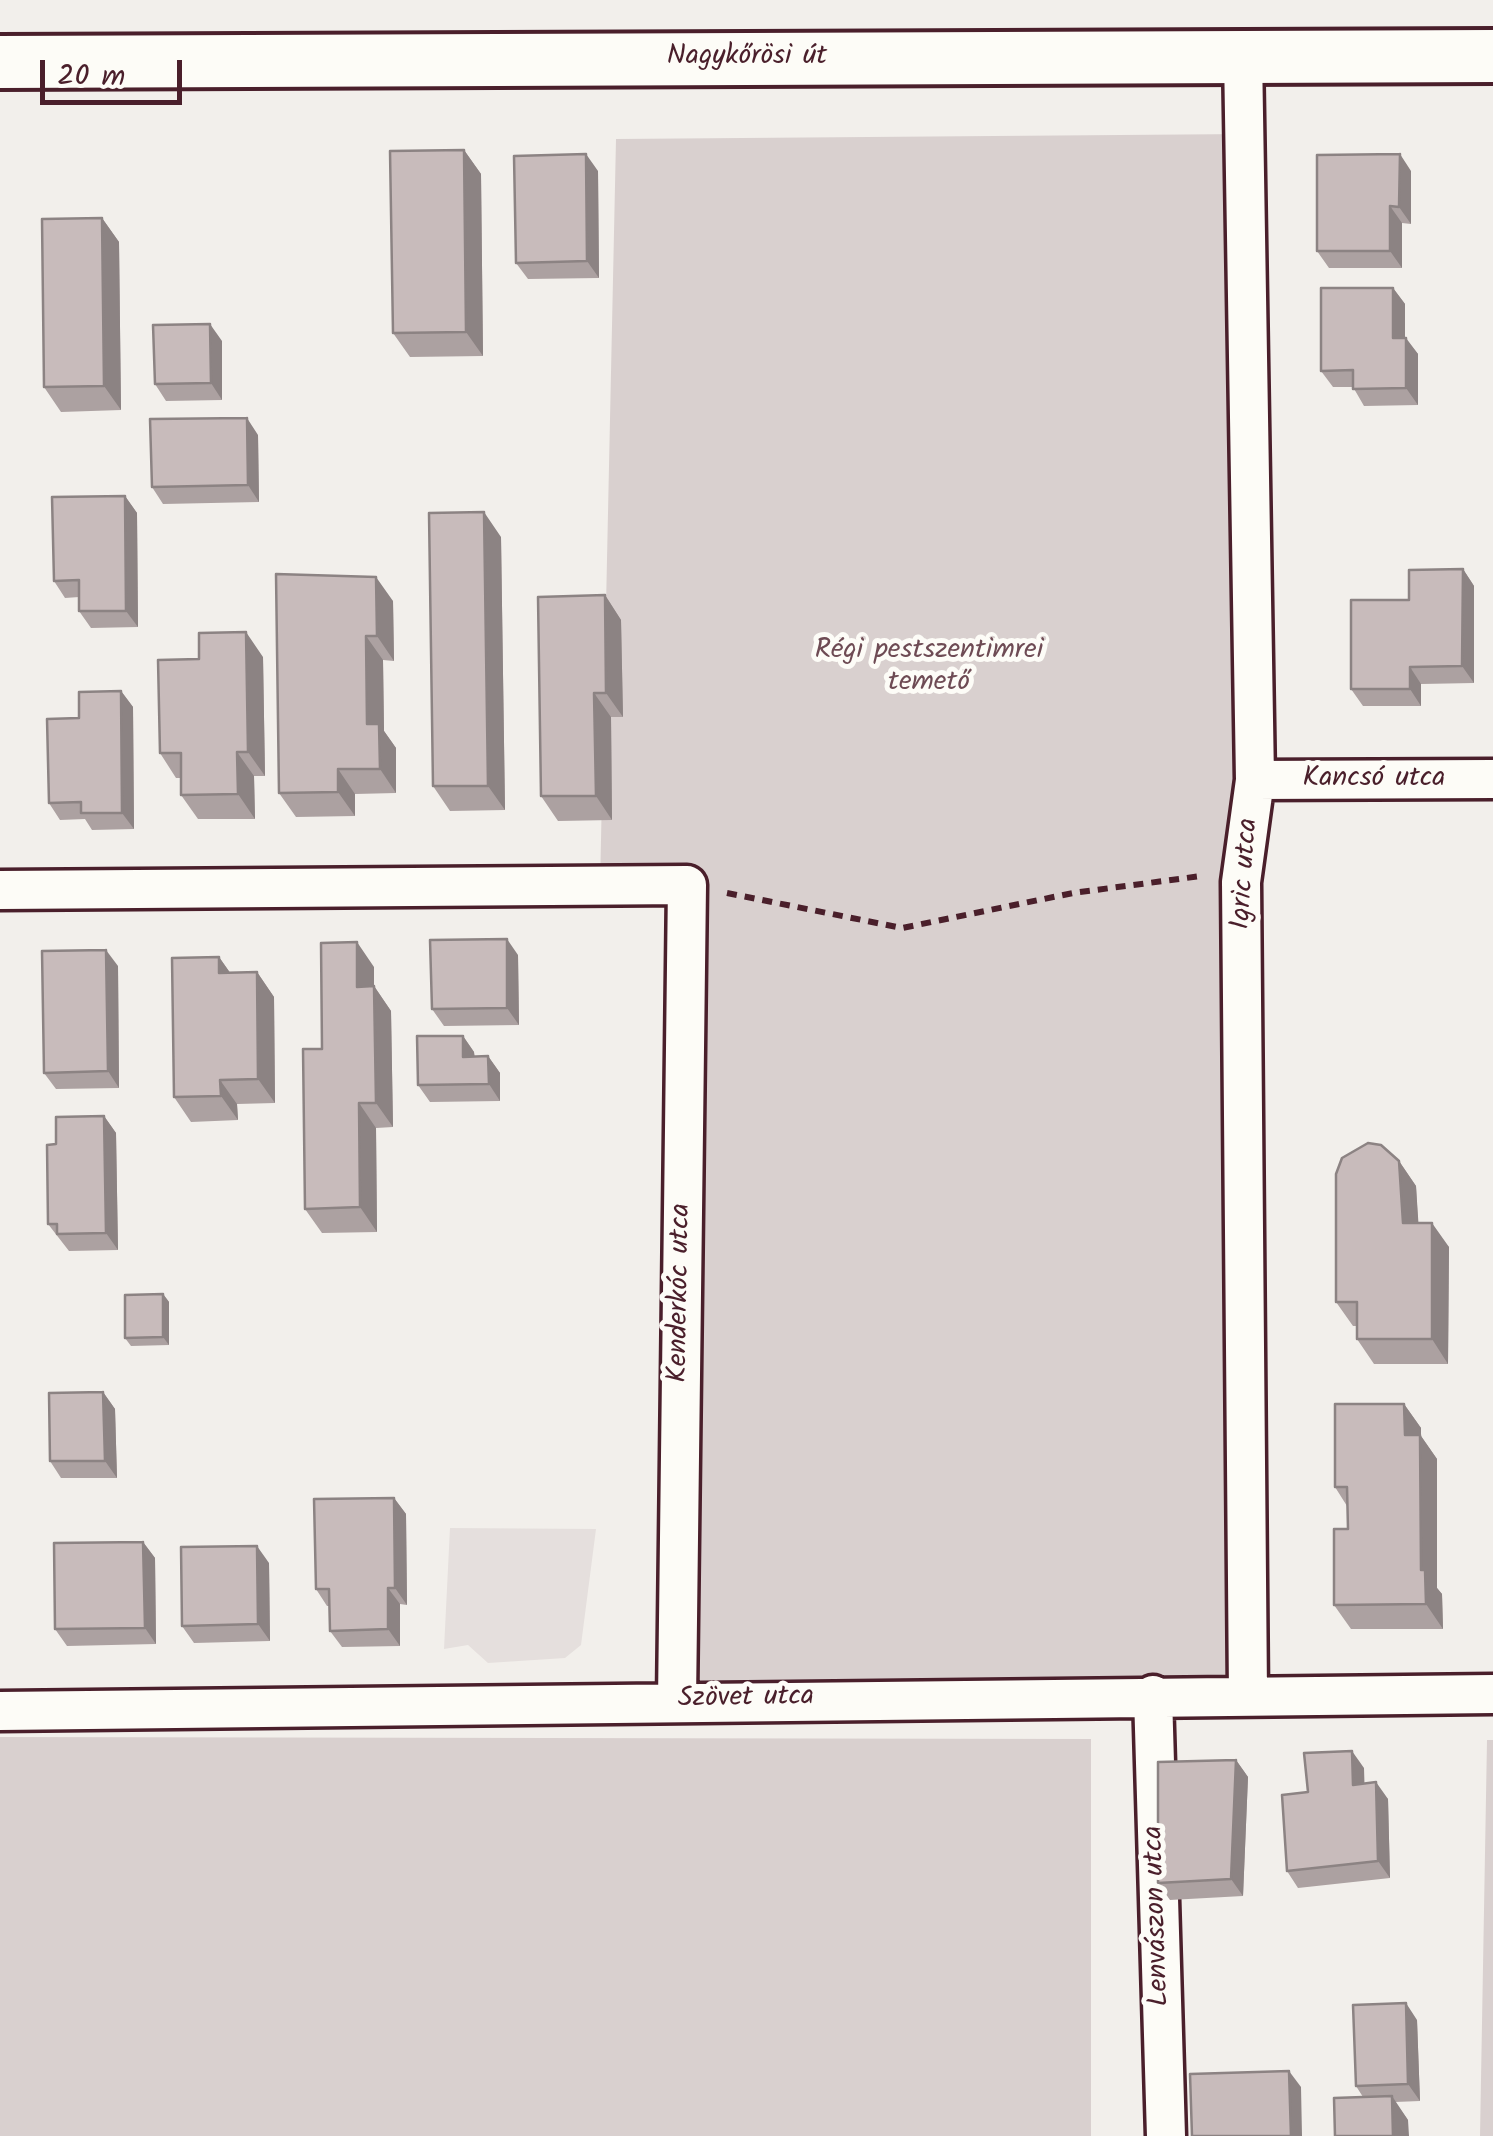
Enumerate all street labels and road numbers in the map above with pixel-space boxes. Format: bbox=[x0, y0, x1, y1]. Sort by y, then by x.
street label: Nagykőrösi út bbox=[667, 41, 827, 75]
street label: Kancsó utca bbox=[1303, 763, 1445, 797]
street label: Igric utca bbox=[1226, 817, 1268, 931]
street label: Kenderkóc utca bbox=[664, 1203, 700, 1383]
street label: Szövet utca bbox=[678, 1682, 814, 1718]
street label: Lenvászon utca bbox=[1139, 1825, 1179, 2007]

